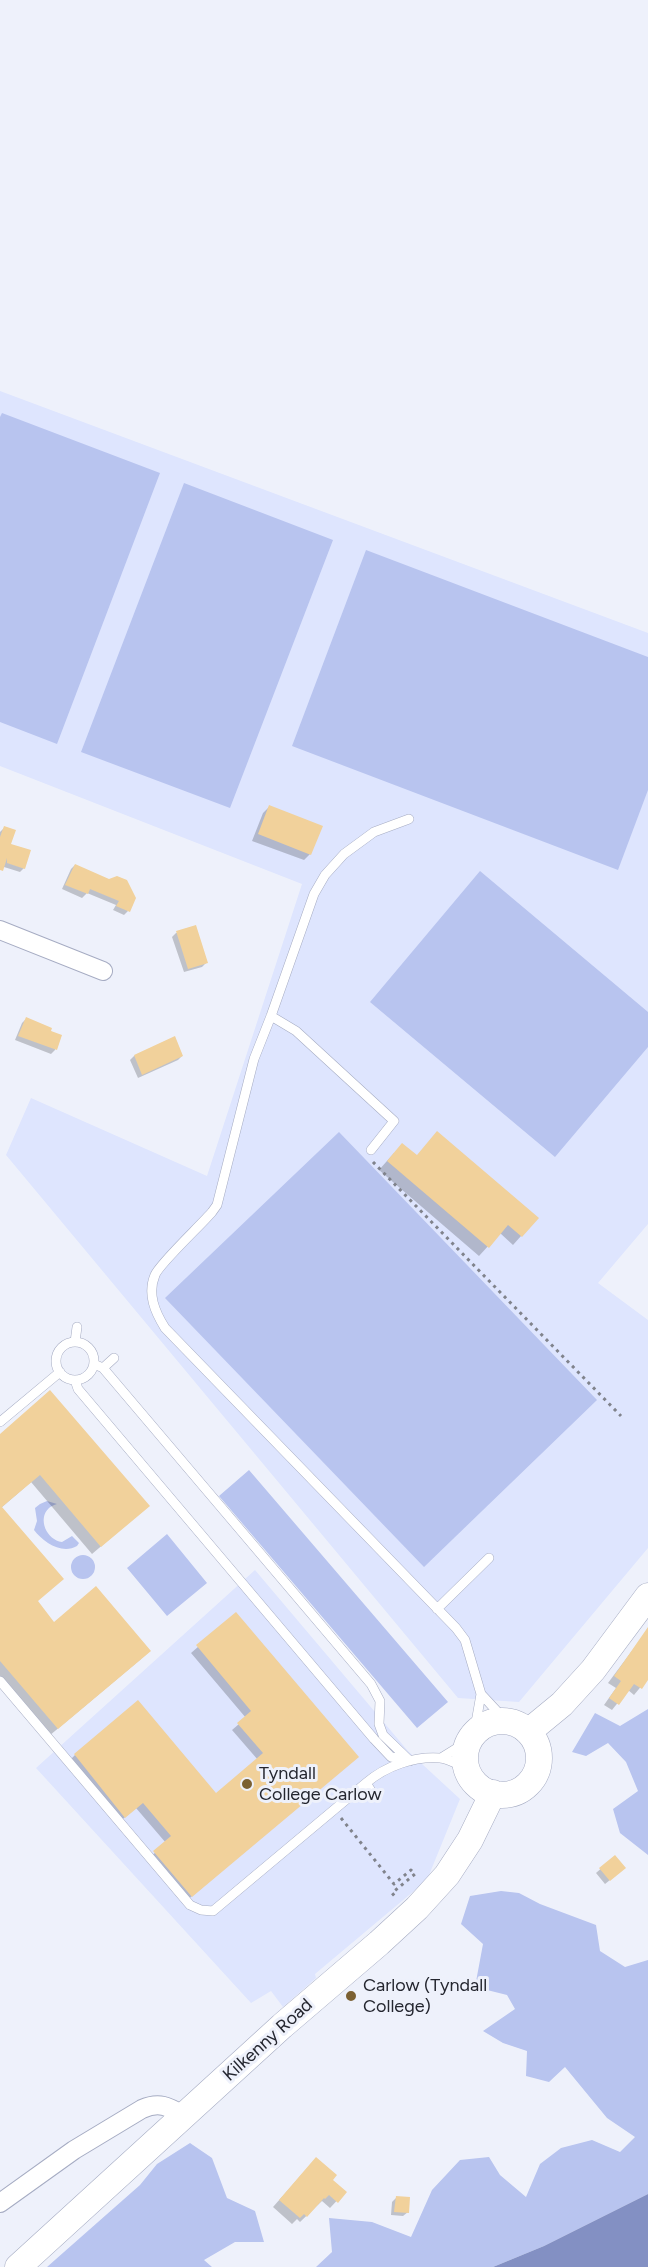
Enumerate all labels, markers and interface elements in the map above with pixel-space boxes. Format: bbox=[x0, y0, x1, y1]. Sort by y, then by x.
place label: Tyndall College Carlow bbox=[259, 1763, 382, 1806]
marker: Tyndall College Carlow bbox=[240, 1777, 254, 1791]
place label: Carlow (Tyndall College) bbox=[363, 1975, 487, 2018]
marker: Carlow (Tyndall College) bbox=[344, 1989, 358, 2003]
street label: Kilkenny Road bbox=[219, 1994, 317, 2086]

